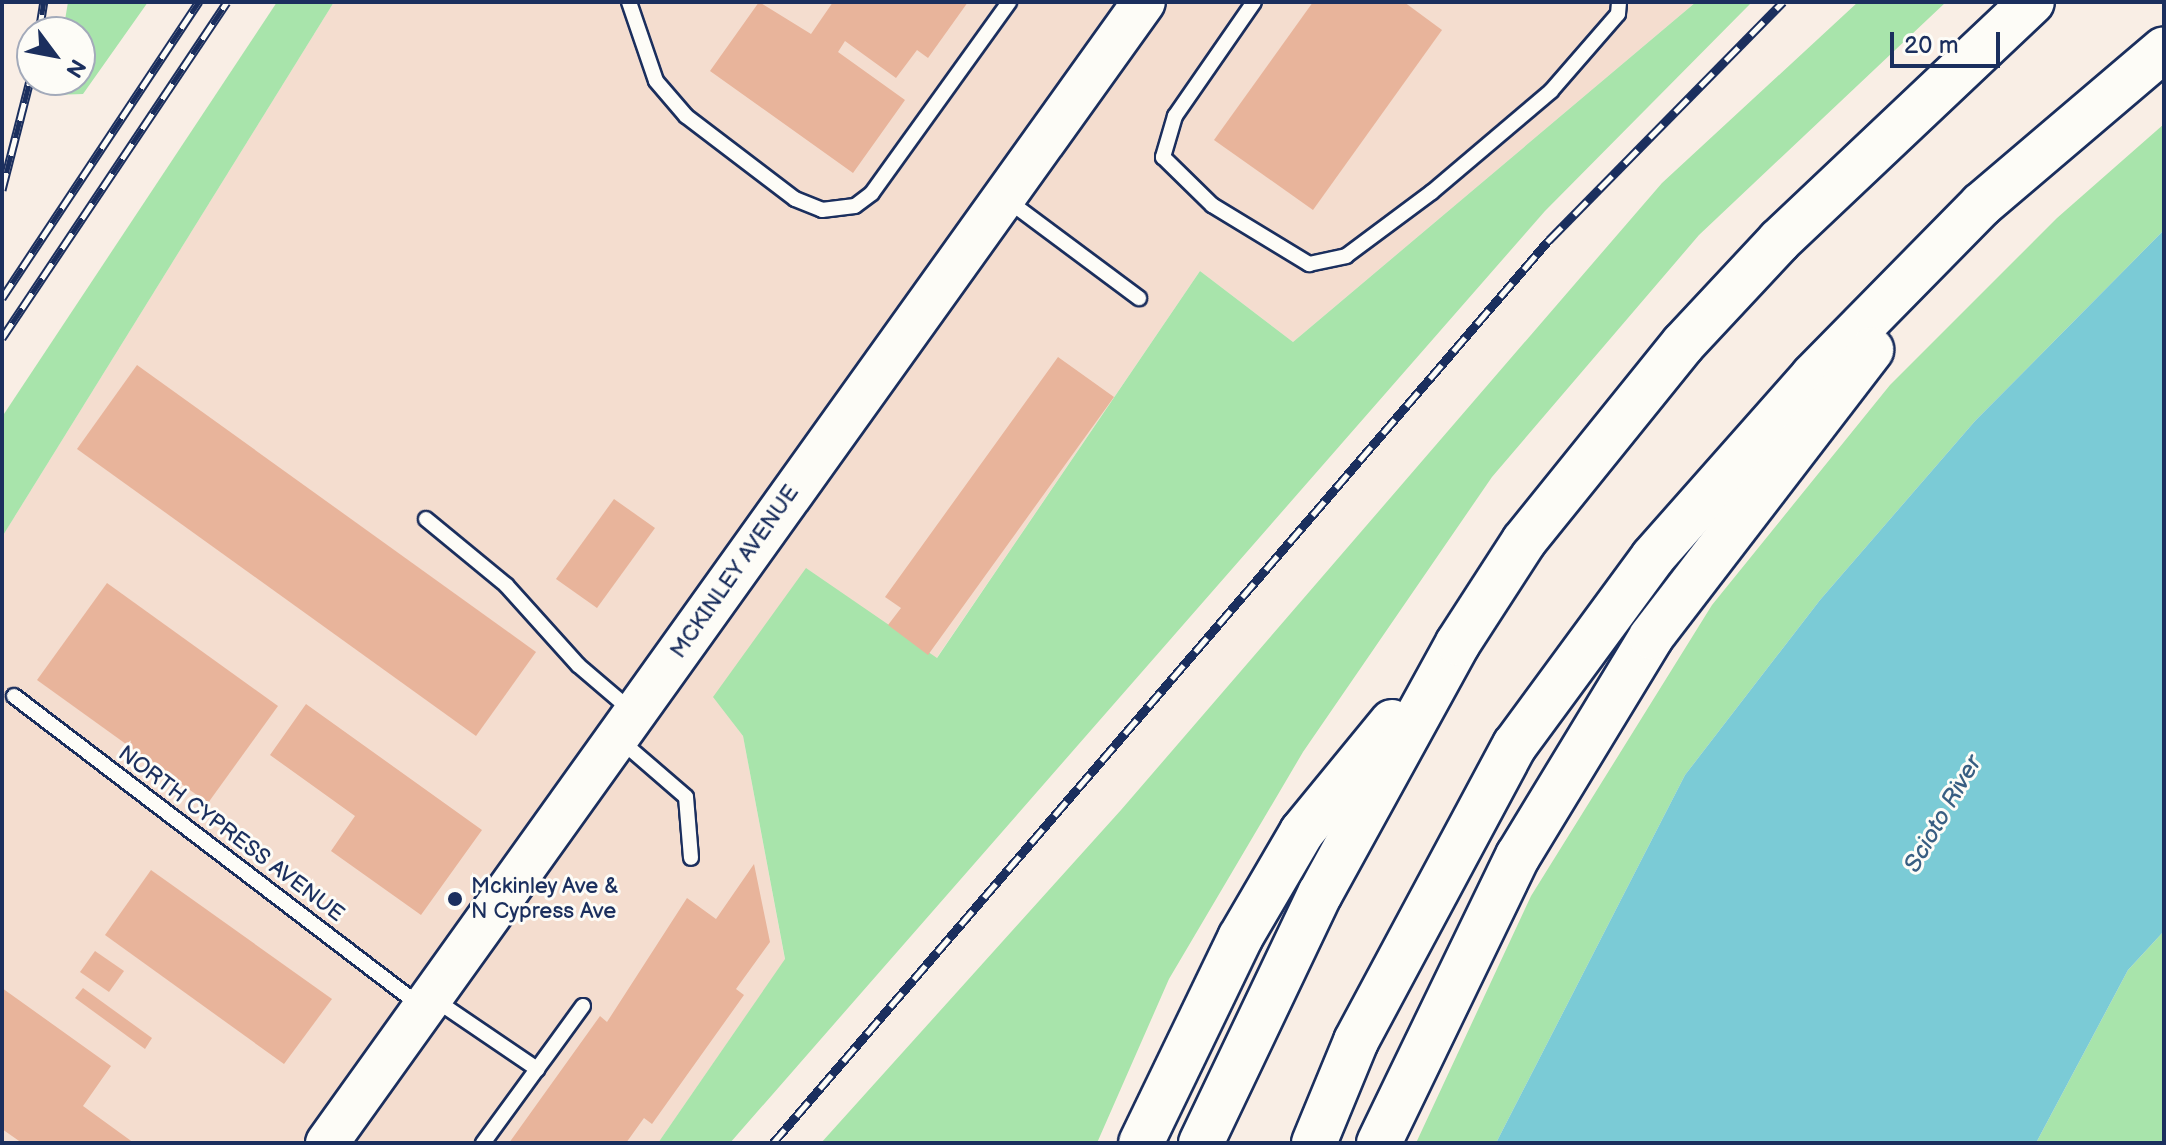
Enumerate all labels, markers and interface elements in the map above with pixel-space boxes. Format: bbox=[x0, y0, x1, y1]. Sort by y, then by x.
north arrow bbox=[16, 16, 96, 96]
scale bar bbox=[1894, 16, 2004, 66]
text: 20 m bbox=[1904, 31, 1959, 60]
text: N bbox=[59, 54, 91, 82]
street label: MCKINLEY AVENUE bbox=[665, 480, 805, 664]
street label: NORTH CYPRESS AVENUE bbox=[113, 740, 349, 928]
water label: Scioto River bbox=[1898, 750, 1988, 878]
place label: Mckinley Ave & N Cypress Ave bbox=[471, 873, 620, 924]
marker: Mckinley Ave & N Cypress Ave bbox=[446, 890, 464, 908]

